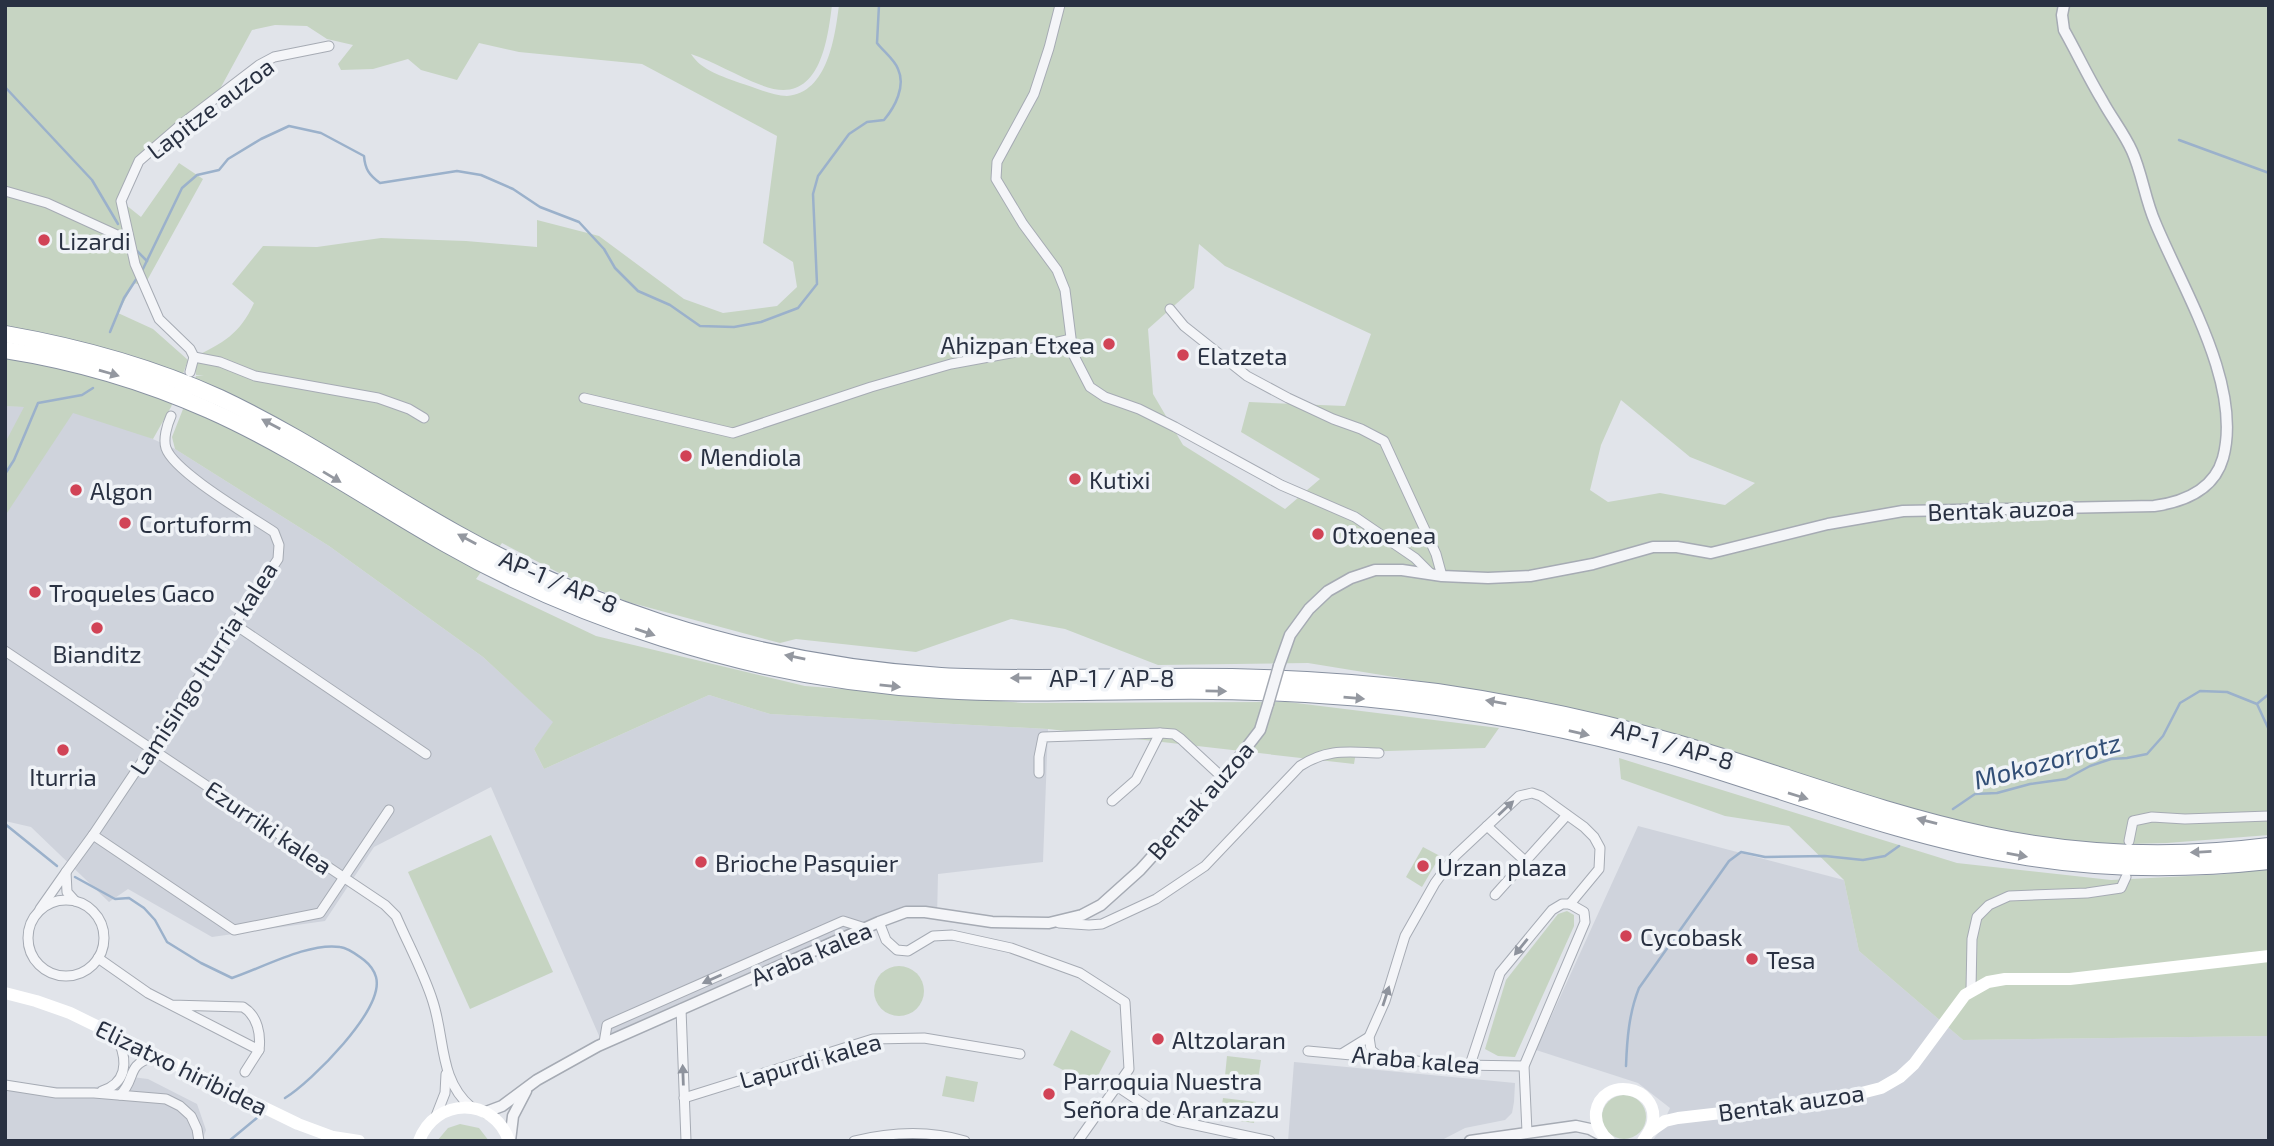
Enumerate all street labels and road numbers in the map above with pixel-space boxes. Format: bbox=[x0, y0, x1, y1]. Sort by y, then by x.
street label: Lapitze auzoa bbox=[141, 51, 279, 165]
street label: Bentak auzoa bbox=[1927, 492, 2075, 526]
street label: AP-1 / AP-8 bbox=[496, 543, 622, 619]
street label: Lamisingo Iturria kalea bbox=[123, 556, 283, 780]
street label: AP-1 / AP-8 bbox=[1049, 663, 1175, 692]
street label: AP-1 / AP-8 bbox=[1609, 713, 1737, 775]
street label: Bentak auzoa bbox=[1141, 735, 1259, 865]
street label: Ezurriki kalea bbox=[200, 774, 338, 880]
street label: Araba kalea bbox=[746, 915, 876, 991]
street label: Elizatxo hiribidea bbox=[91, 1013, 273, 1121]
street label: Lapurdi kalea bbox=[736, 1026, 884, 1094]
street label: Araba kalea bbox=[1351, 1039, 1481, 1079]
street label: Bentak auzoa bbox=[1716, 1077, 1866, 1127]

